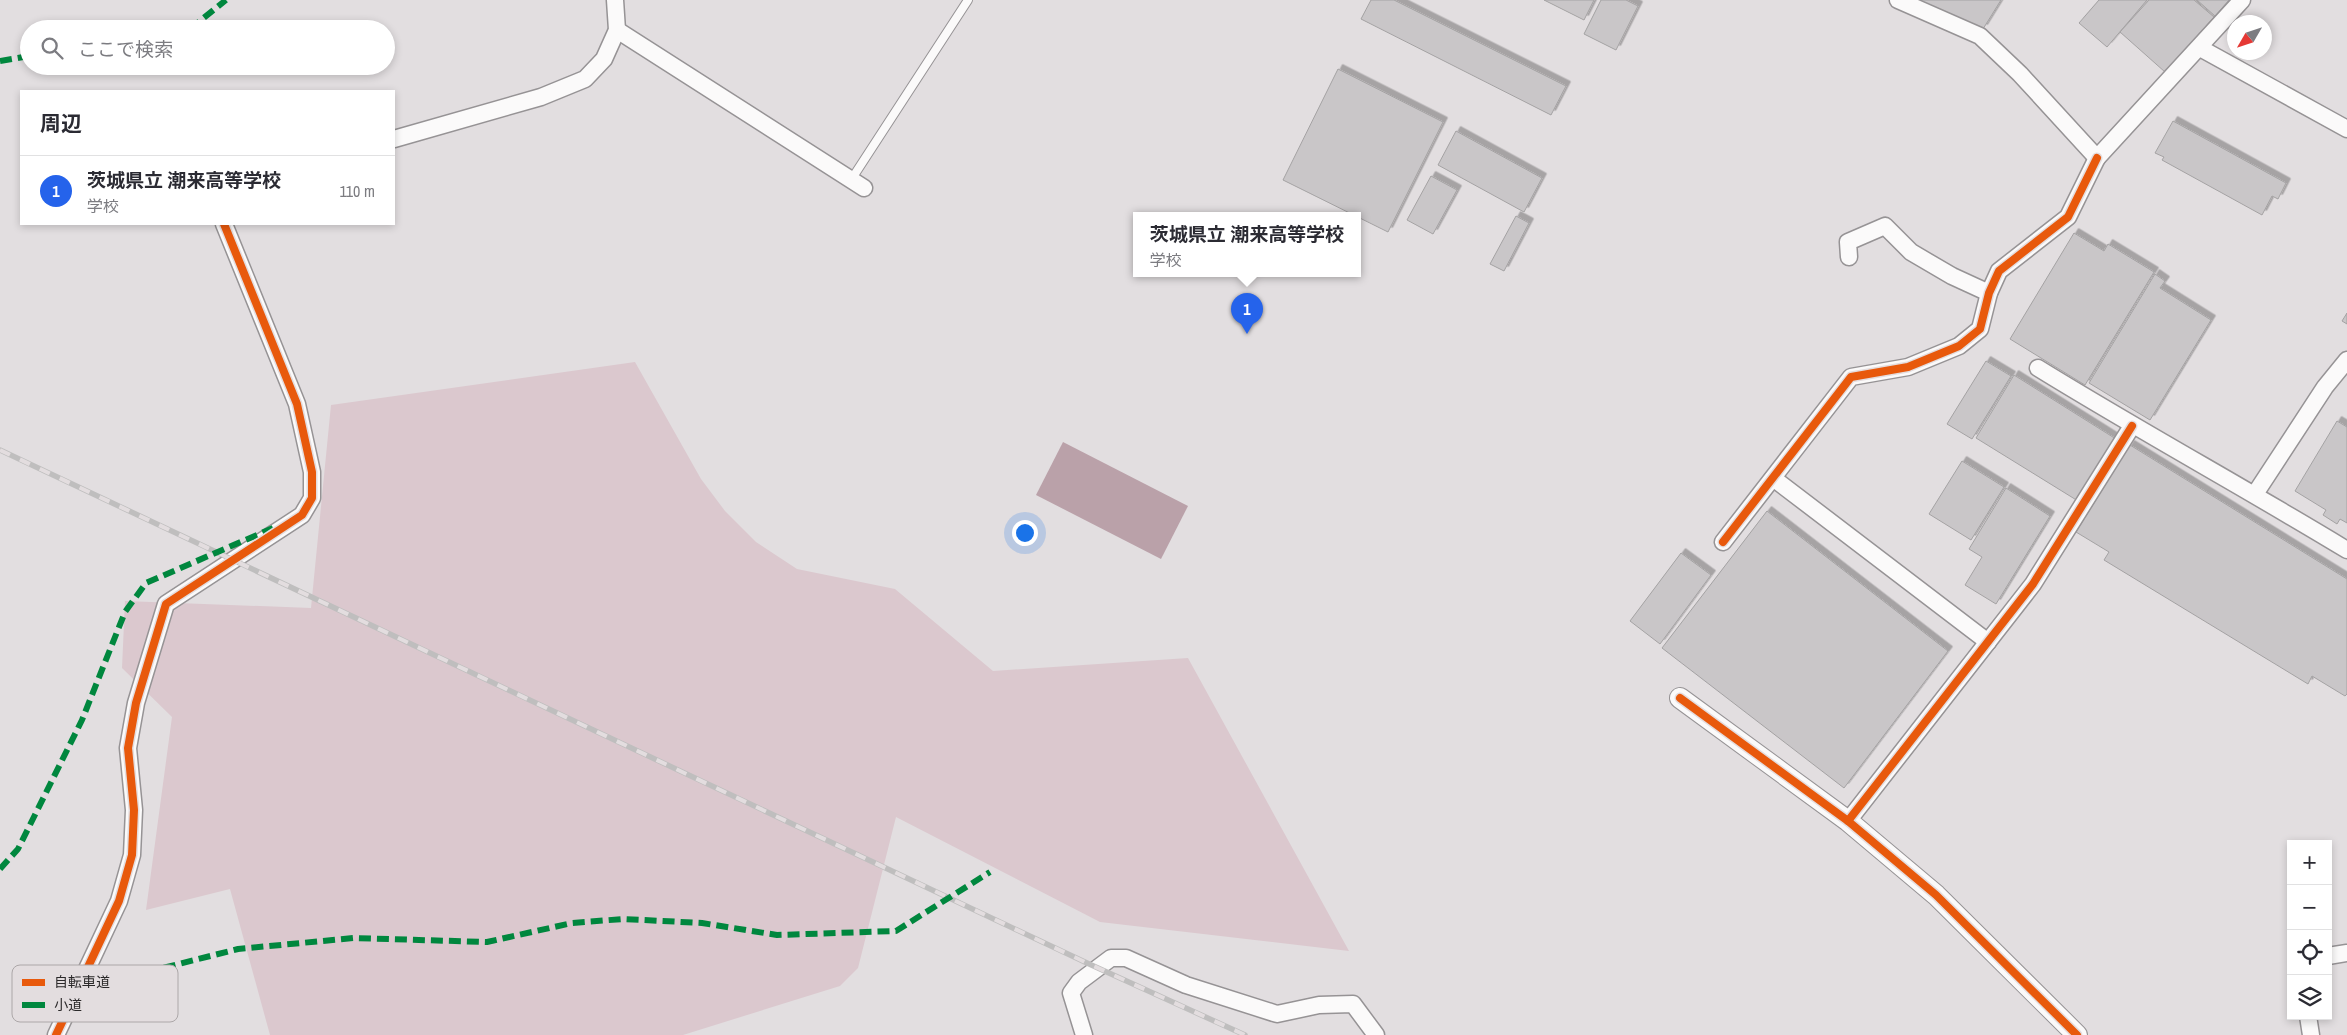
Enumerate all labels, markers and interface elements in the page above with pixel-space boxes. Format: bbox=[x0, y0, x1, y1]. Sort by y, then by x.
north arrow bbox=[2227, 15, 2272, 60]
search box bbox=[20, 20, 395, 75]
icon: search bbox=[38, 34, 66, 62]
text: ここで検索 bbox=[78, 36, 173, 62]
text: 周辺 bbox=[40, 109, 82, 138]
text: 茨城県立 潮来高等学校 bbox=[87, 167, 281, 193]
text: 1 bbox=[52, 180, 60, 202]
text: 110 m bbox=[339, 180, 375, 202]
text: 学校 bbox=[87, 195, 119, 217]
popup bbox=[1133, 212, 1361, 277]
text: 茨城県立 潮来高等学校 bbox=[1150, 221, 1344, 247]
text: 学校 bbox=[1150, 249, 1182, 271]
pin: 1 bbox=[1231, 293, 1263, 334]
your location bbox=[1012, 520, 1038, 546]
map controls bbox=[2287, 840, 2332, 1020]
button: + bbox=[2287, 840, 2332, 885]
button: − bbox=[2287, 885, 2332, 930]
button: locate bbox=[2287, 930, 2332, 975]
legend bbox=[12, 965, 178, 1022]
text: 自転車道 bbox=[54, 973, 110, 991]
button: layers bbox=[2287, 975, 2332, 1020]
text: 小道 bbox=[54, 996, 82, 1014]

